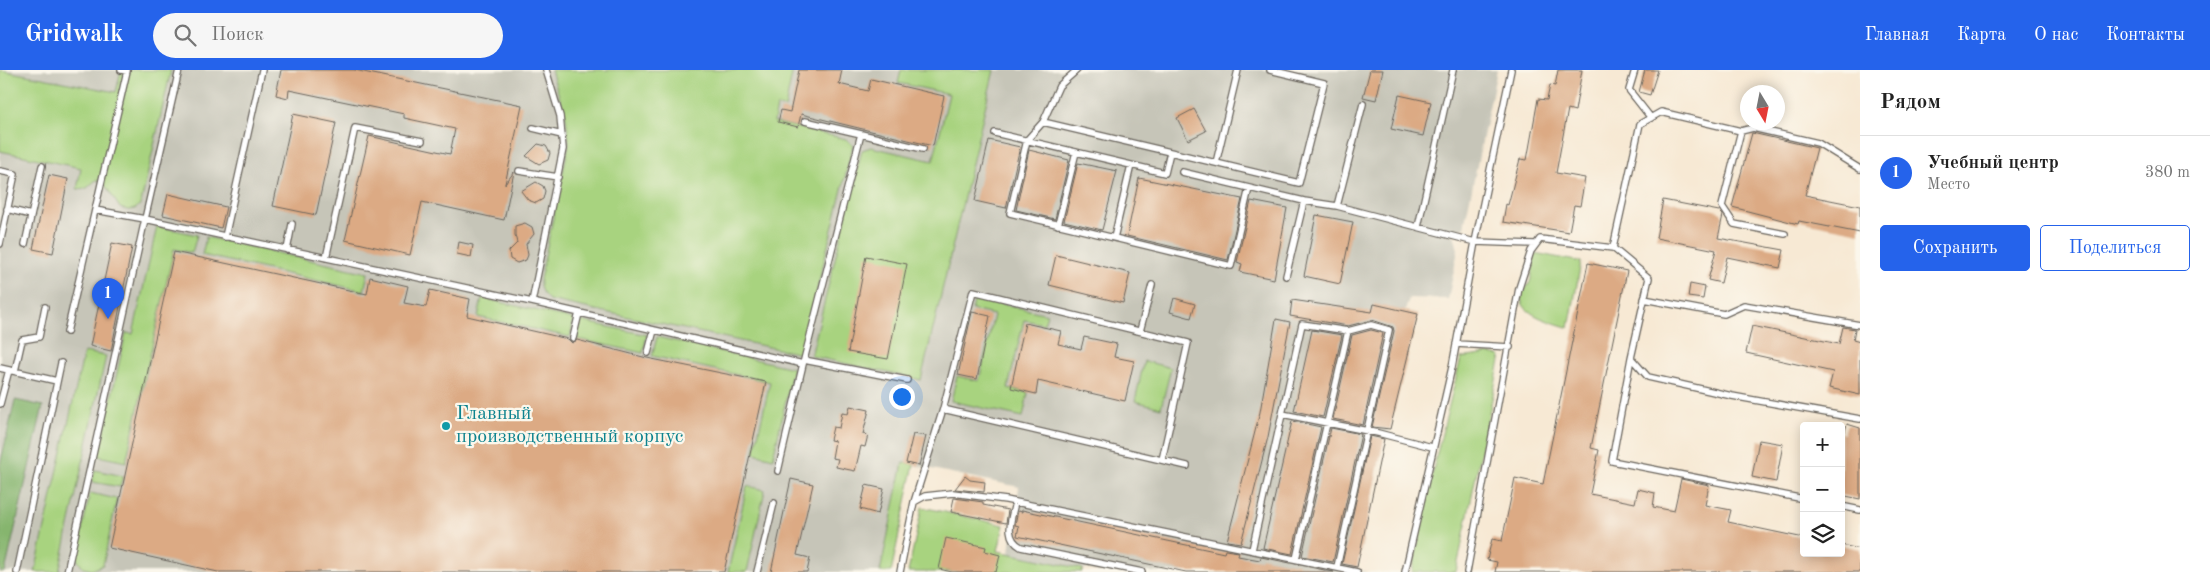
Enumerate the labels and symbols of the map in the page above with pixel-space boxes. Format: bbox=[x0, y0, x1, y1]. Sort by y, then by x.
north arrow bbox=[1740, 85, 1785, 130]
pin: 1 bbox=[92, 278, 124, 319]
your location bbox=[889, 384, 915, 410]
place label: Главный производственный корпус bbox=[456, 404, 684, 447]
marker: Главный производственный корпус bbox=[440, 420, 452, 432]

